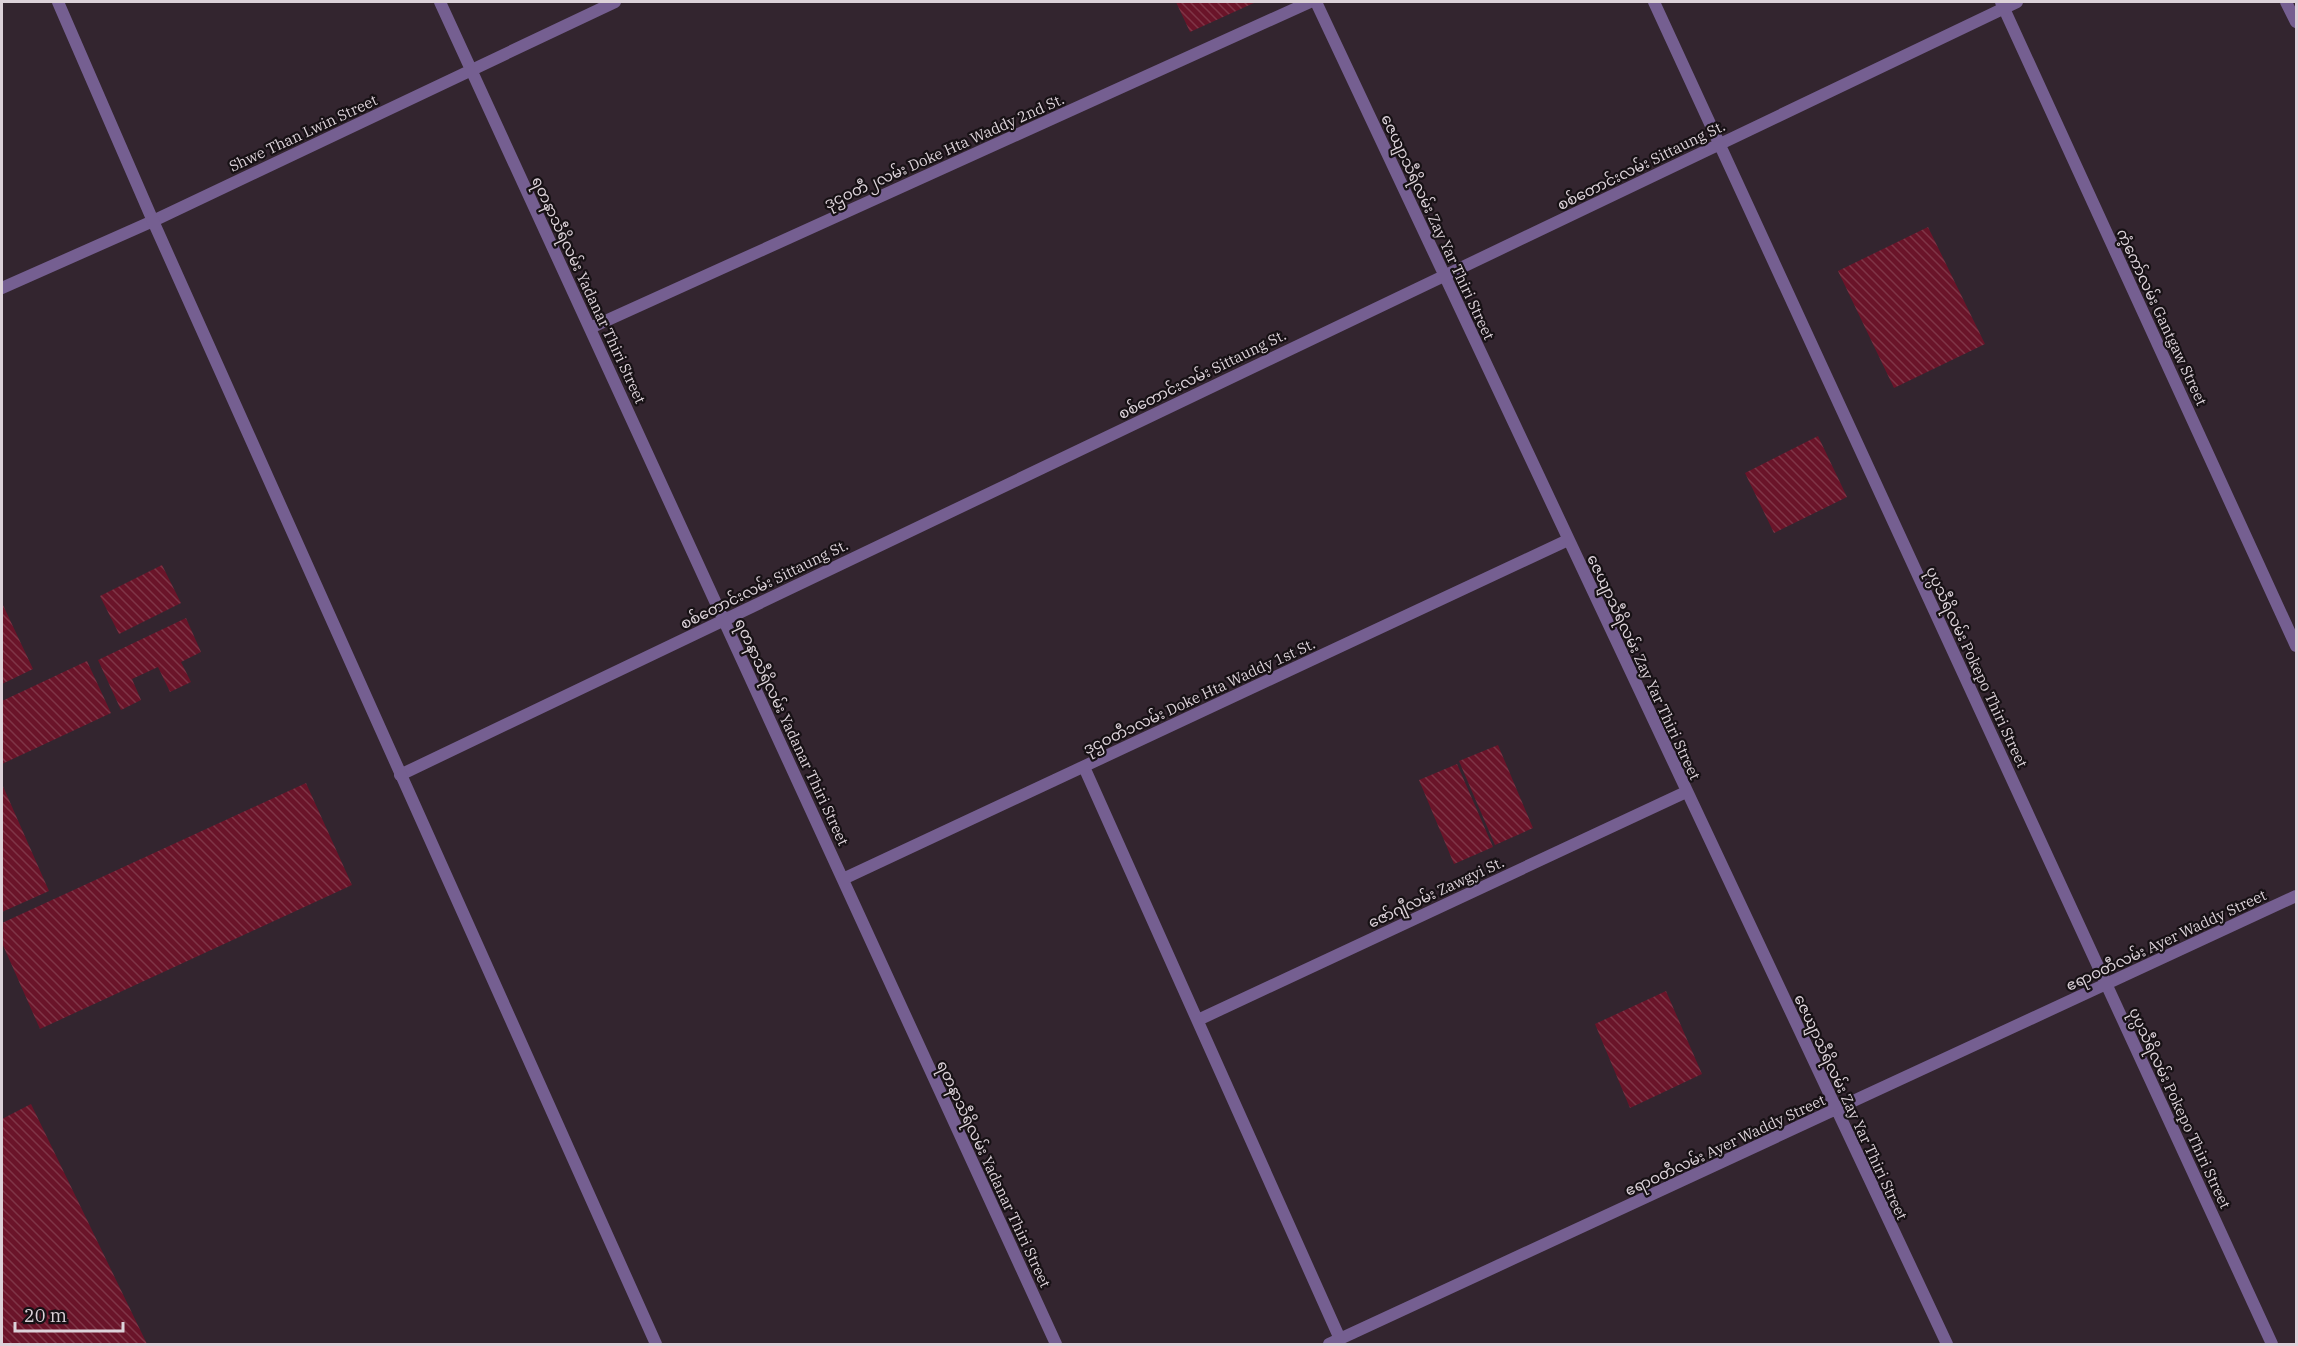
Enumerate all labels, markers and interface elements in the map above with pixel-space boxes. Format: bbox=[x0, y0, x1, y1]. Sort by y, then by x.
street label: ဒုဌဝတီ၂လမ်း Doke Hta Waddy 2nd St. bbox=[821, 89, 1068, 216]
street label: Shwe Than Lwin Street bbox=[226, 90, 380, 176]
street label: ဇေယျာသီရိလမ်း Zay Yar Thiri Street bbox=[1375, 111, 1499, 344]
street label: စစ်တောင်းလမ်း Sittaung St. bbox=[1554, 116, 1728, 214]
street label: ရတနာသီရိလမ်း Yadanar Thiri Street bbox=[525, 173, 650, 408]
street label: ကံ့ကော်လမ်း Gantgaw Street bbox=[2112, 226, 2211, 409]
street label: စစ်တောင်းလမ်း Sittaung St. bbox=[1115, 325, 1289, 423]
street label: စစ်တောင်းလမ်း Sittaung St. bbox=[677, 535, 851, 633]
street label: ဇေယျာသီရိလမ်း Zay Yar Thiri Street bbox=[1581, 551, 1705, 784]
street label: ပုပ္ပသီရိလမ်း Pokepo Thiri Street bbox=[1919, 564, 2032, 772]
street label: ရတနာသီရိလမ်း Yadanar Thiri Street bbox=[728, 615, 853, 850]
street label: ဒုဌဝတီ၁လမ်း Doke Hta Waddy 1st St. bbox=[1080, 634, 1319, 761]
street label: ဇော်ဂျီလမ်း Zawgyi St. bbox=[1365, 852, 1508, 935]
street label: ဧရာဝတီလမ်း Ayer Waddy Street bbox=[2063, 885, 2271, 998]
street label: ဇေယျာသီရိလမ်း Zay Yar Thiri Street bbox=[1788, 991, 1912, 1224]
street label: ပုပ္ပသီရိလမ်း Pokepo Thiri Street bbox=[2122, 1005, 2235, 1213]
street label: ရတနာသီရိလမ်း Yadanar Thiri Street bbox=[930, 1057, 1055, 1292]
street label: ဧရာဝတီလမ်း Ayer Waddy Street bbox=[1622, 1090, 1830, 1203]
scale bar bbox=[15, 1295, 123, 1333]
text: 20 m bbox=[24, 1304, 67, 1327]

